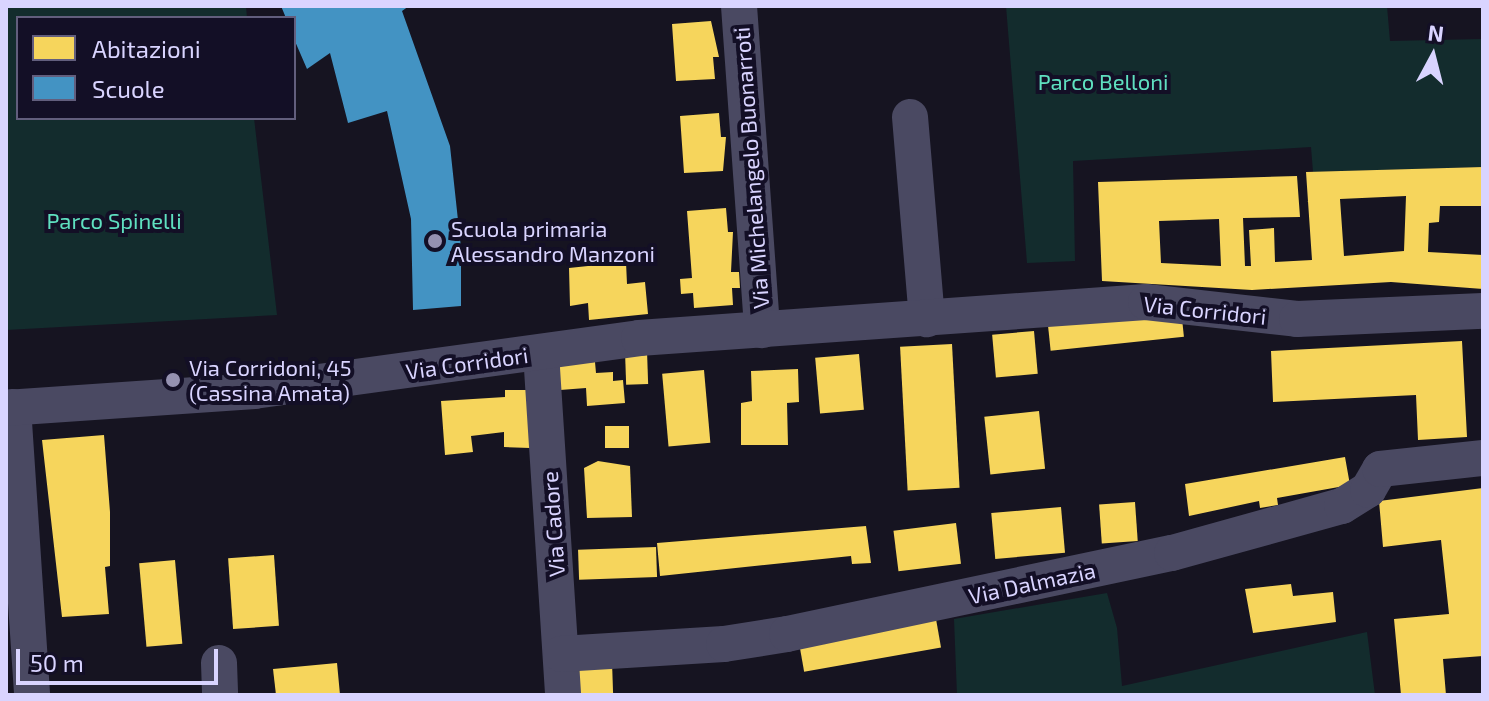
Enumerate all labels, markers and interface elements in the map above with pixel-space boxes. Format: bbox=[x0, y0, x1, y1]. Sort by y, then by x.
legend bbox=[16, 16, 296, 120]
north arrow bbox=[1393, 16, 1473, 96]
text: N bbox=[1426, 18, 1445, 46]
street label: Via Michelangelo Buonarroti bbox=[728, 26, 774, 310]
text: Abitazioni bbox=[92, 34, 201, 63]
park label: Parco Belloni bbox=[1038, 69, 1168, 95]
text: Scuole bbox=[92, 74, 165, 103]
park label: Parco Spinelli bbox=[46, 208, 182, 234]
place label: Scuola primaria Alessandro Manzoni bbox=[451, 215, 655, 266]
marker: Scuola primaria Alessandro Manzoni bbox=[426, 232, 444, 250]
street label: Via Corridori bbox=[1142, 290, 1268, 330]
street label: Via Corridori bbox=[404, 341, 530, 385]
place label: Via Corridoni, 45 (Cassina Amata) bbox=[189, 354, 352, 406]
marker: Via Corridoni, 45 (Cassina Amata) bbox=[164, 371, 182, 389]
street label: Via Cadore bbox=[536, 470, 570, 578]
street label: Via Dalmazia bbox=[966, 557, 1098, 609]
scale bar bbox=[20, 633, 222, 683]
text: 50 m bbox=[30, 648, 84, 677]

